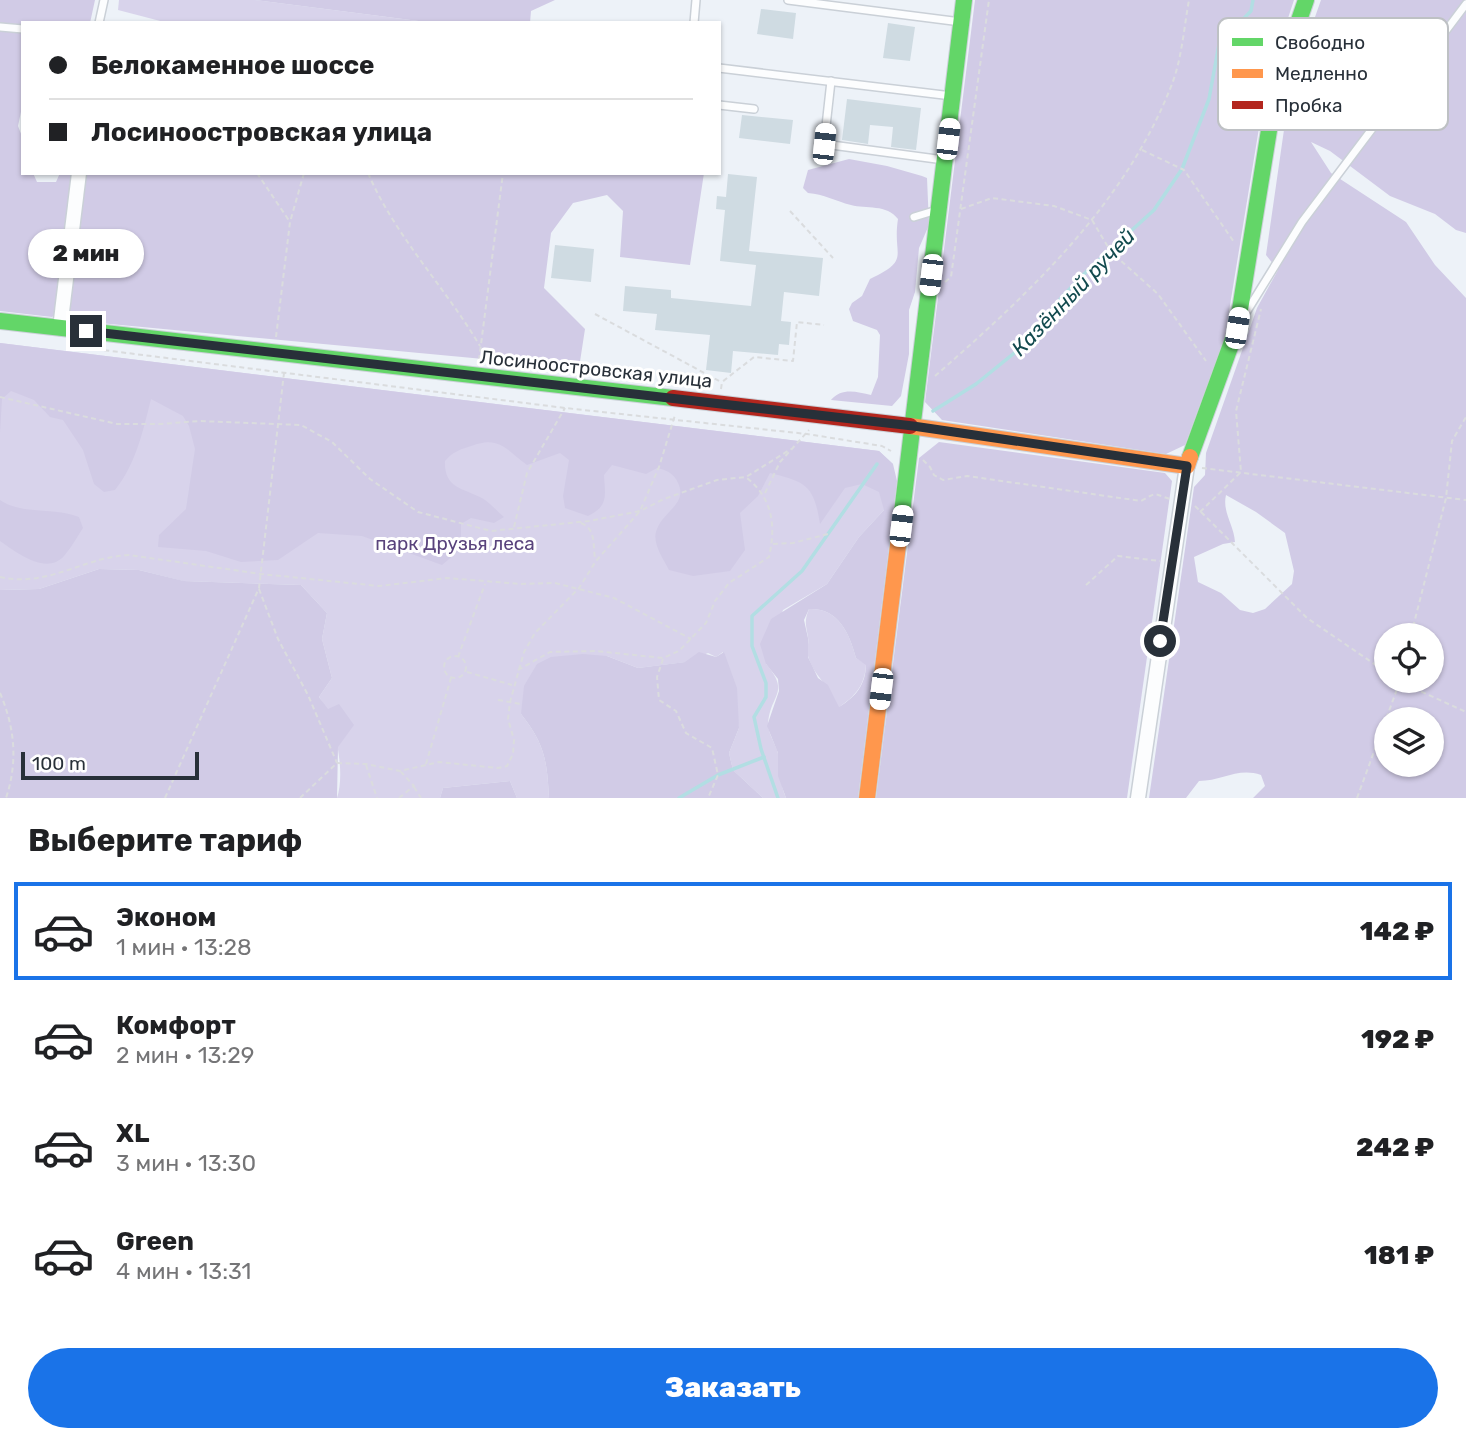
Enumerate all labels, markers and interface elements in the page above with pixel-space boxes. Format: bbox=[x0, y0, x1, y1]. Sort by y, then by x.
legend bbox=[1218, 18, 1448, 130]
text: Свободно bbox=[1275, 31, 1365, 54]
text: Белокаменное шоссе bbox=[91, 50, 375, 81]
text: Медленно bbox=[1275, 62, 1368, 85]
text: Пробка bbox=[1275, 94, 1343, 117]
text: Лосиноостровская улица bbox=[91, 117, 432, 148]
car bbox=[936, 117, 961, 161]
car bbox=[812, 122, 837, 166]
water label: Казённый ручей bbox=[1006, 223, 1140, 361]
callout: 2 мин bbox=[28, 230, 144, 278]
text: 2 мин bbox=[52, 239, 120, 267]
car bbox=[919, 253, 944, 297]
car bbox=[1224, 306, 1251, 350]
route end bbox=[70, 315, 102, 347]
street label: Лосиноостровская улица bbox=[479, 345, 713, 393]
car bbox=[889, 504, 914, 548]
park label: парк Друзья леса bbox=[375, 532, 535, 555]
map controls bbox=[1374, 623, 1444, 777]
button: locate bbox=[1374, 623, 1444, 693]
route start bbox=[1144, 625, 1176, 657]
car bbox=[869, 667, 894, 711]
button: layers bbox=[1374, 707, 1444, 777]
scale bar bbox=[21, 749, 200, 781]
text: 100 m bbox=[32, 752, 86, 775]
text: Выберите тариф bbox=[28, 821, 302, 859]
icon: car bbox=[32, 900, 95, 963]
text: Эконом bbox=[116, 902, 216, 933]
text: 142 ₽ bbox=[1360, 916, 1434, 947]
text: 1 мин · 13:28 bbox=[116, 933, 252, 961]
icon: car bbox=[32, 1008, 95, 1071]
text: Комфорт bbox=[116, 1010, 236, 1041]
text: 192 ₽ bbox=[1361, 1024, 1434, 1055]
text: 2 мин · 13:29 bbox=[116, 1041, 254, 1069]
icon: car bbox=[32, 1116, 95, 1179]
text: XL bbox=[116, 1118, 149, 1149]
text: 242 ₽ bbox=[1356, 1132, 1434, 1163]
text: 3 мин · 13:30 bbox=[116, 1149, 256, 1177]
icon: car bbox=[32, 1224, 95, 1287]
text: Green bbox=[116, 1226, 194, 1257]
text: 181 ₽ bbox=[1364, 1240, 1434, 1271]
text: 4 мин · 13:31 bbox=[116, 1257, 251, 1285]
button: Заказать bbox=[28, 1348, 1438, 1428]

